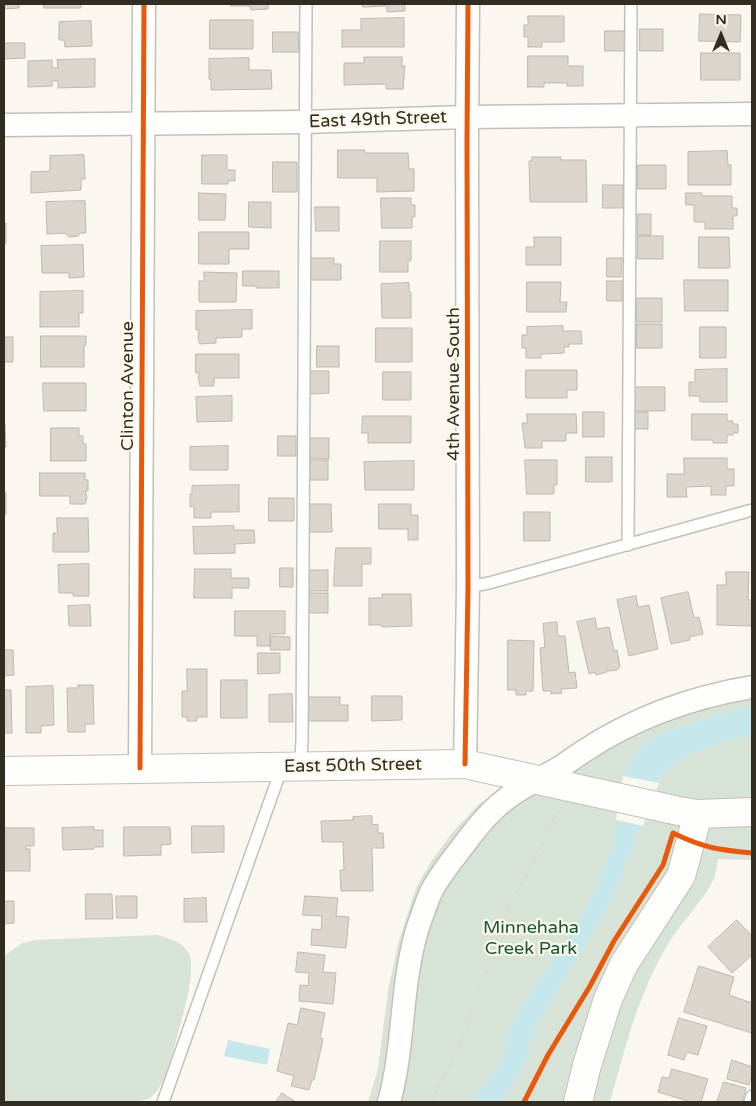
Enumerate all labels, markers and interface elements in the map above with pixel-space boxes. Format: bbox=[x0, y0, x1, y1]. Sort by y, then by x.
north arrow bbox=[696, 10, 746, 60]
text: N bbox=[715, 11, 727, 28]
street label: East 49th Street bbox=[309, 107, 447, 133]
street label: 4th Avenue South bbox=[443, 307, 465, 461]
street label: Clinton Avenue bbox=[117, 321, 139, 451]
street label: East 50th Street bbox=[284, 754, 422, 778]
park label: Minnehaha Creek Park bbox=[483, 917, 579, 960]

